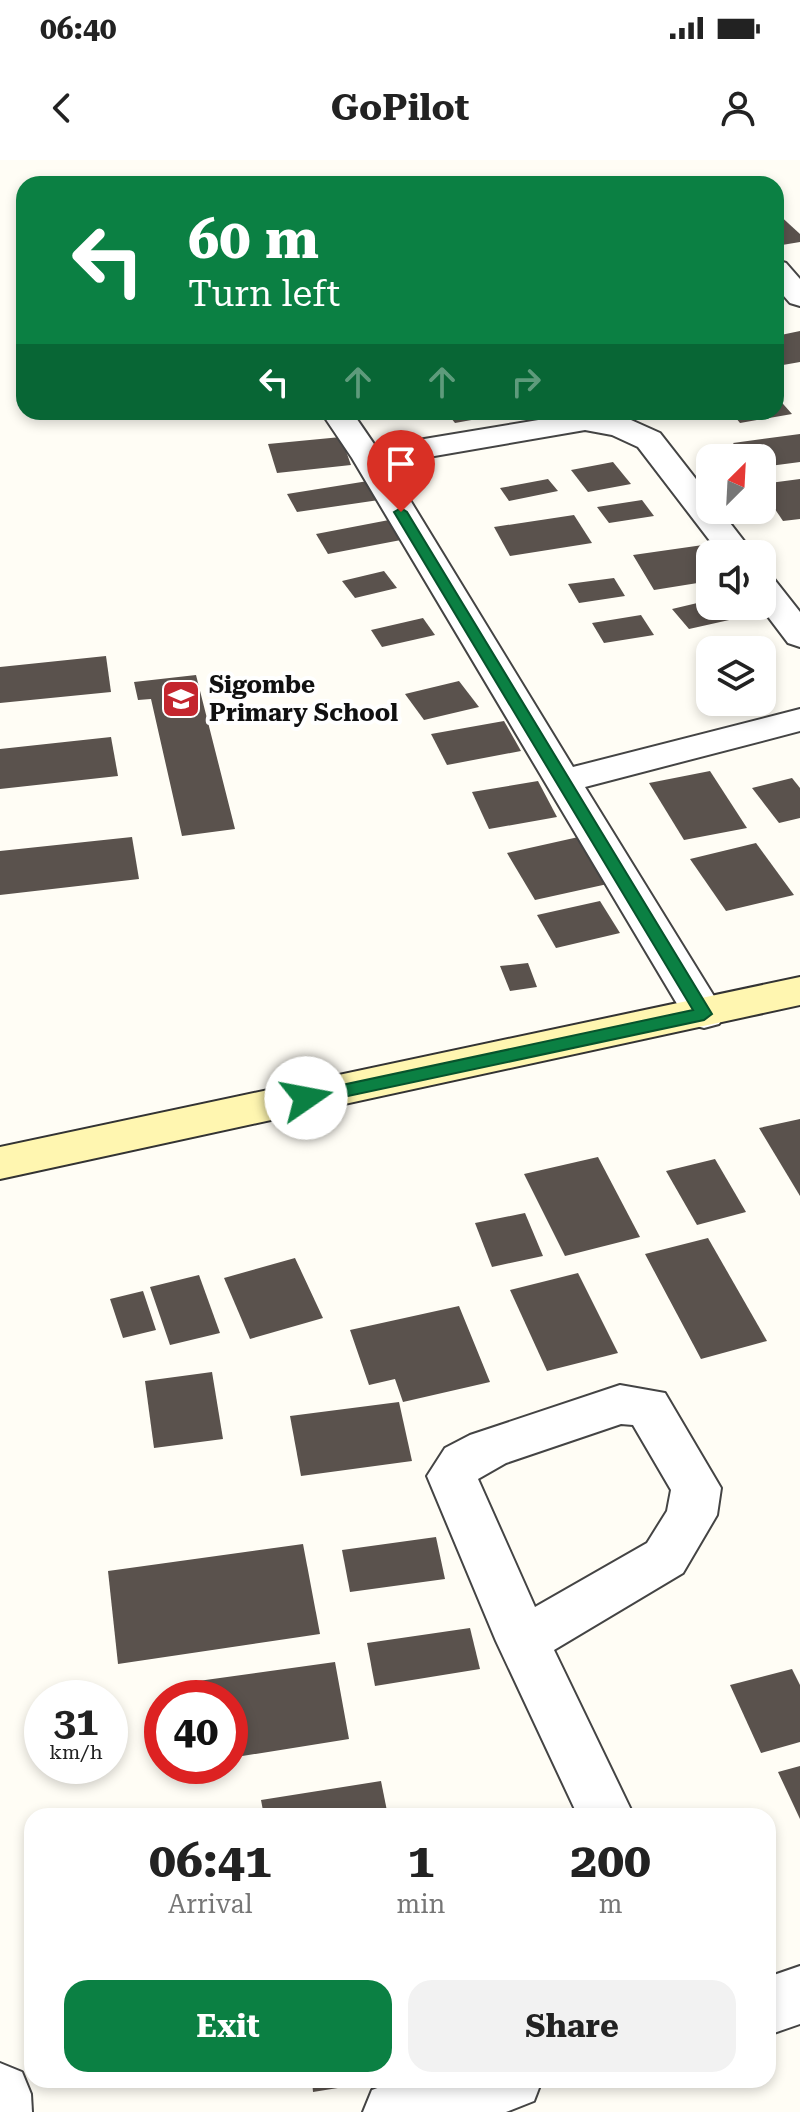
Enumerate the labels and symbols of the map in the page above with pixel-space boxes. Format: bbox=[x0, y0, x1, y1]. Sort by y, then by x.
pin bbox=[367, 430, 435, 512]
north arrow bbox=[696, 444, 776, 524]
place label: Sigombe Primary School bbox=[209, 671, 398, 727]
school or university icon: Sigombe Primary School bbox=[160, 678, 202, 720]
position arrow bbox=[264, 1056, 348, 1140]
speed limit sign: 40 bbox=[144, 1680, 248, 1784]

